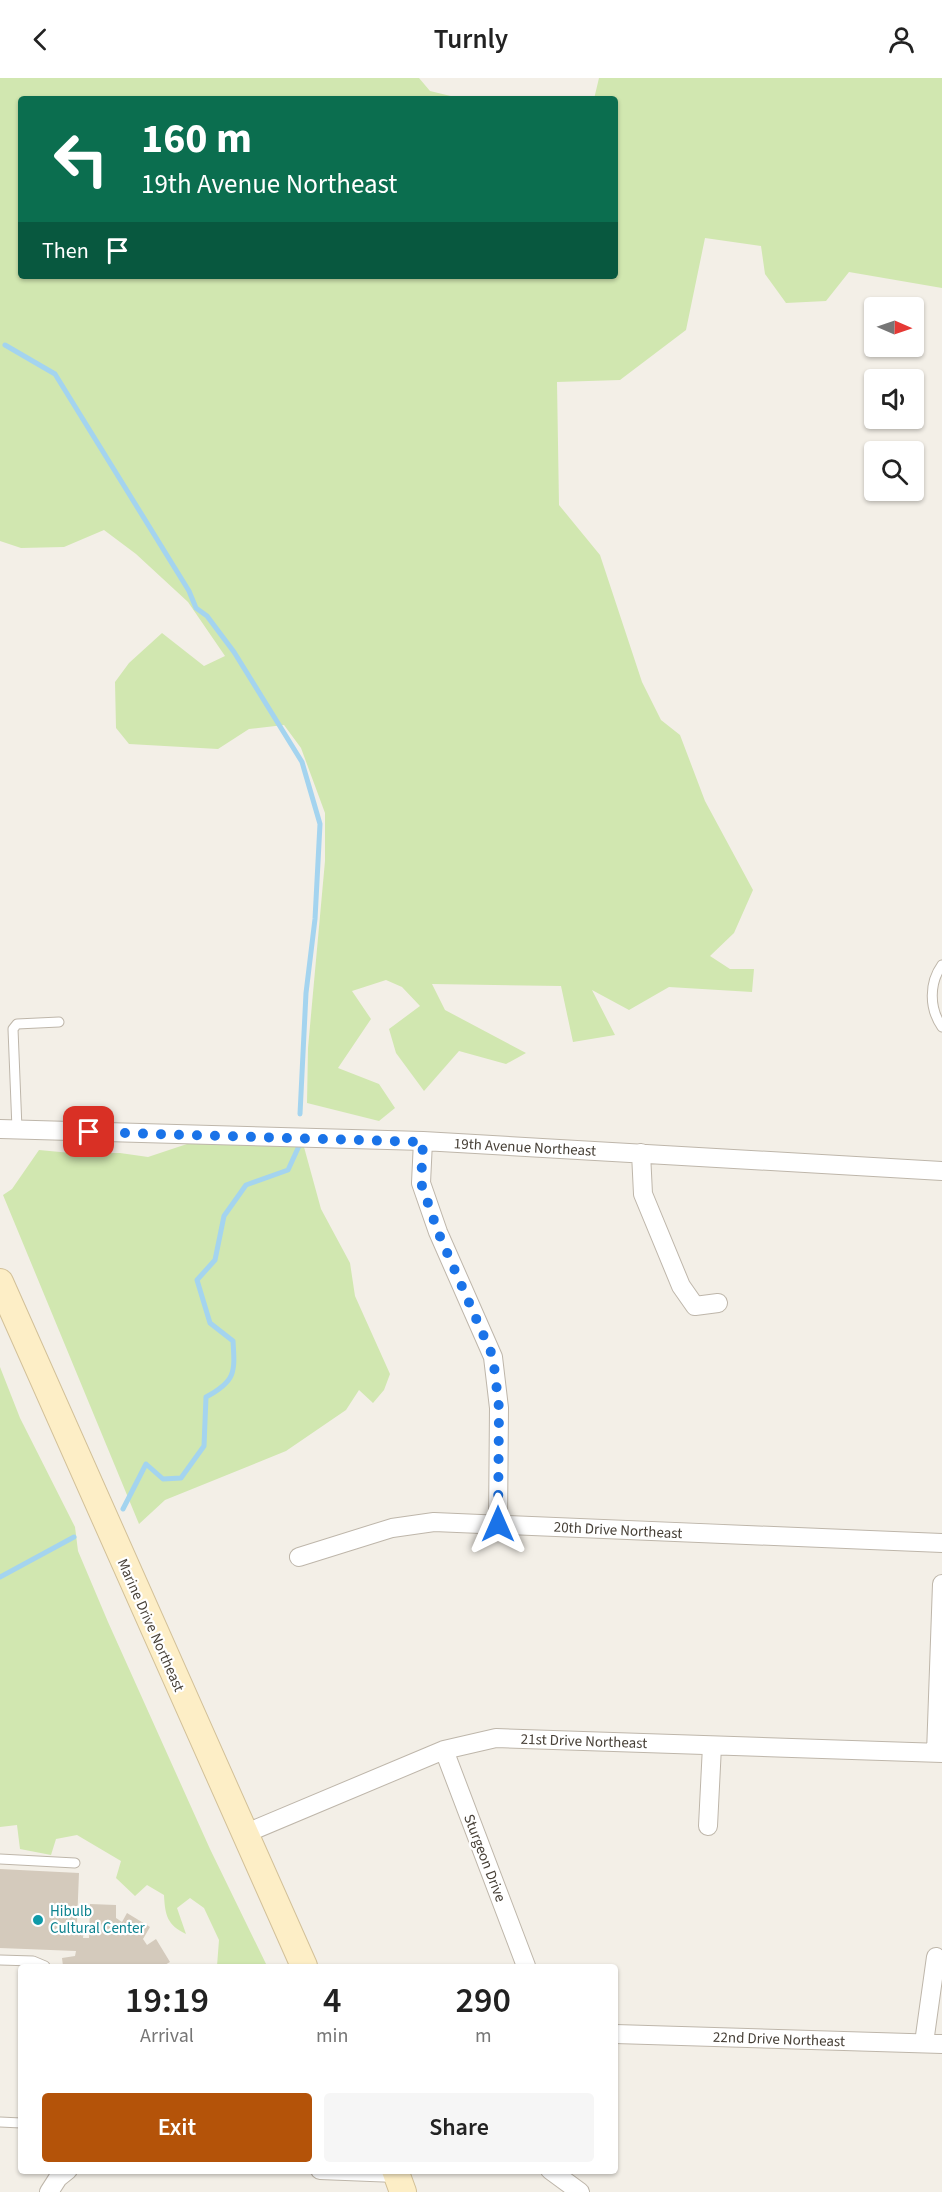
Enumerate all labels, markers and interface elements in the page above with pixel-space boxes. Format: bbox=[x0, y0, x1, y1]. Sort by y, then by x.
text: Turnly bbox=[434, 20, 508, 59]
icon: back bbox=[24, 23, 57, 56]
icon: person bbox=[885, 23, 918, 56]
text: 160 m bbox=[141, 109, 252, 169]
icon: left bbox=[42, 120, 120, 198]
text: 19th Avenue Northeast bbox=[141, 165, 397, 204]
icon: arrive bbox=[101, 234, 134, 267]
text: Then bbox=[42, 235, 89, 267]
north arrow bbox=[864, 297, 924, 357]
map controls bbox=[864, 297, 924, 501]
button: sound bbox=[864, 369, 924, 429]
button: search bbox=[864, 441, 924, 501]
pin bbox=[63, 1106, 114, 1157]
icon: arrive bbox=[72, 1115, 105, 1148]
street label: 19th Avenue Northeast bbox=[453, 1133, 597, 1162]
position arrow bbox=[466, 1492, 530, 1556]
street label: 20th Drive Northeast bbox=[553, 1517, 683, 1544]
street label: Marine Drive Northeast bbox=[112, 1555, 189, 1695]
street label: 21st Drive Northeast bbox=[520, 1729, 648, 1754]
street label: Sturgeon Drive bbox=[458, 1811, 511, 1905]
place label: Hibulb Cultural Center bbox=[50, 1901, 145, 1939]
marker: Hibulb Cultural Center bbox=[31, 1913, 45, 1927]
text: 19:19 bbox=[125, 1975, 209, 2026]
text: 4 bbox=[323, 1975, 341, 2026]
text: 290 bbox=[455, 1975, 511, 2026]
text: Arrival bbox=[140, 2022, 194, 2050]
text: min bbox=[316, 2022, 348, 2050]
text: m bbox=[475, 2022, 491, 2050]
street label: 22nd Drive Northeast bbox=[713, 2027, 845, 2052]
button: Exit bbox=[42, 2093, 312, 2162]
button: Share bbox=[324, 2093, 594, 2162]

